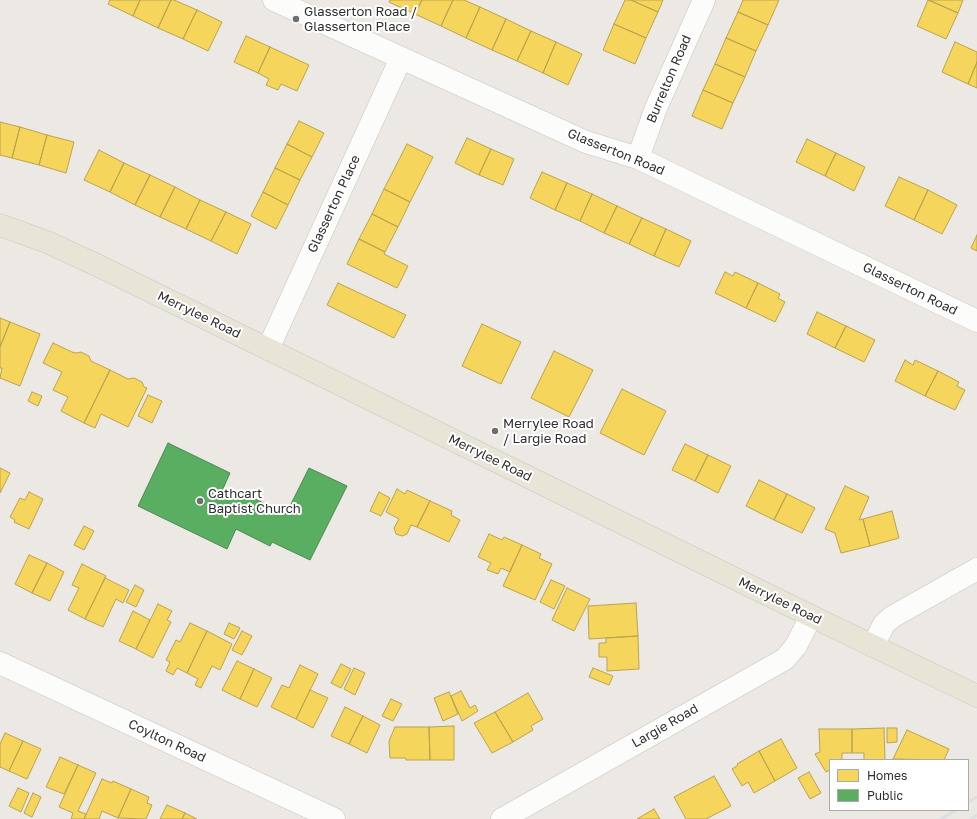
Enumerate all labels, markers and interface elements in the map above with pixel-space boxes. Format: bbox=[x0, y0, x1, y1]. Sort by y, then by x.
place label: Glasserton Road / Glasserton Place bbox=[304, 4, 417, 35]
marker: Glasserton Road / Glasserton Place bbox=[291, 14, 301, 24]
street label: Burrelton Road bbox=[643, 33, 695, 125]
street label: Glasserton Road bbox=[565, 125, 667, 179]
street label: Glasserton Place bbox=[304, 153, 364, 255]
street label: Glasserton Road bbox=[860, 259, 960, 319]
street label: Merrylee Road bbox=[155, 288, 243, 342]
place label: Merrylee Road / Largie Road bbox=[503, 416, 594, 447]
marker: Merrylee Road / Largie Road bbox=[490, 426, 500, 436]
street label: Merrylee Road bbox=[446, 431, 534, 485]
place label: Cathcart Baptist Church bbox=[208, 486, 301, 517]
marker: Cathcart Baptist Church bbox=[195, 496, 205, 506]
street label: Merrylee Road bbox=[736, 574, 824, 628]
street label: Largie Road bbox=[629, 701, 701, 751]
street label: Coylton Road bbox=[126, 716, 208, 766]
legend bbox=[829, 759, 969, 811]
text: Homes bbox=[867, 768, 907, 783]
text: Public bbox=[867, 788, 903, 803]

